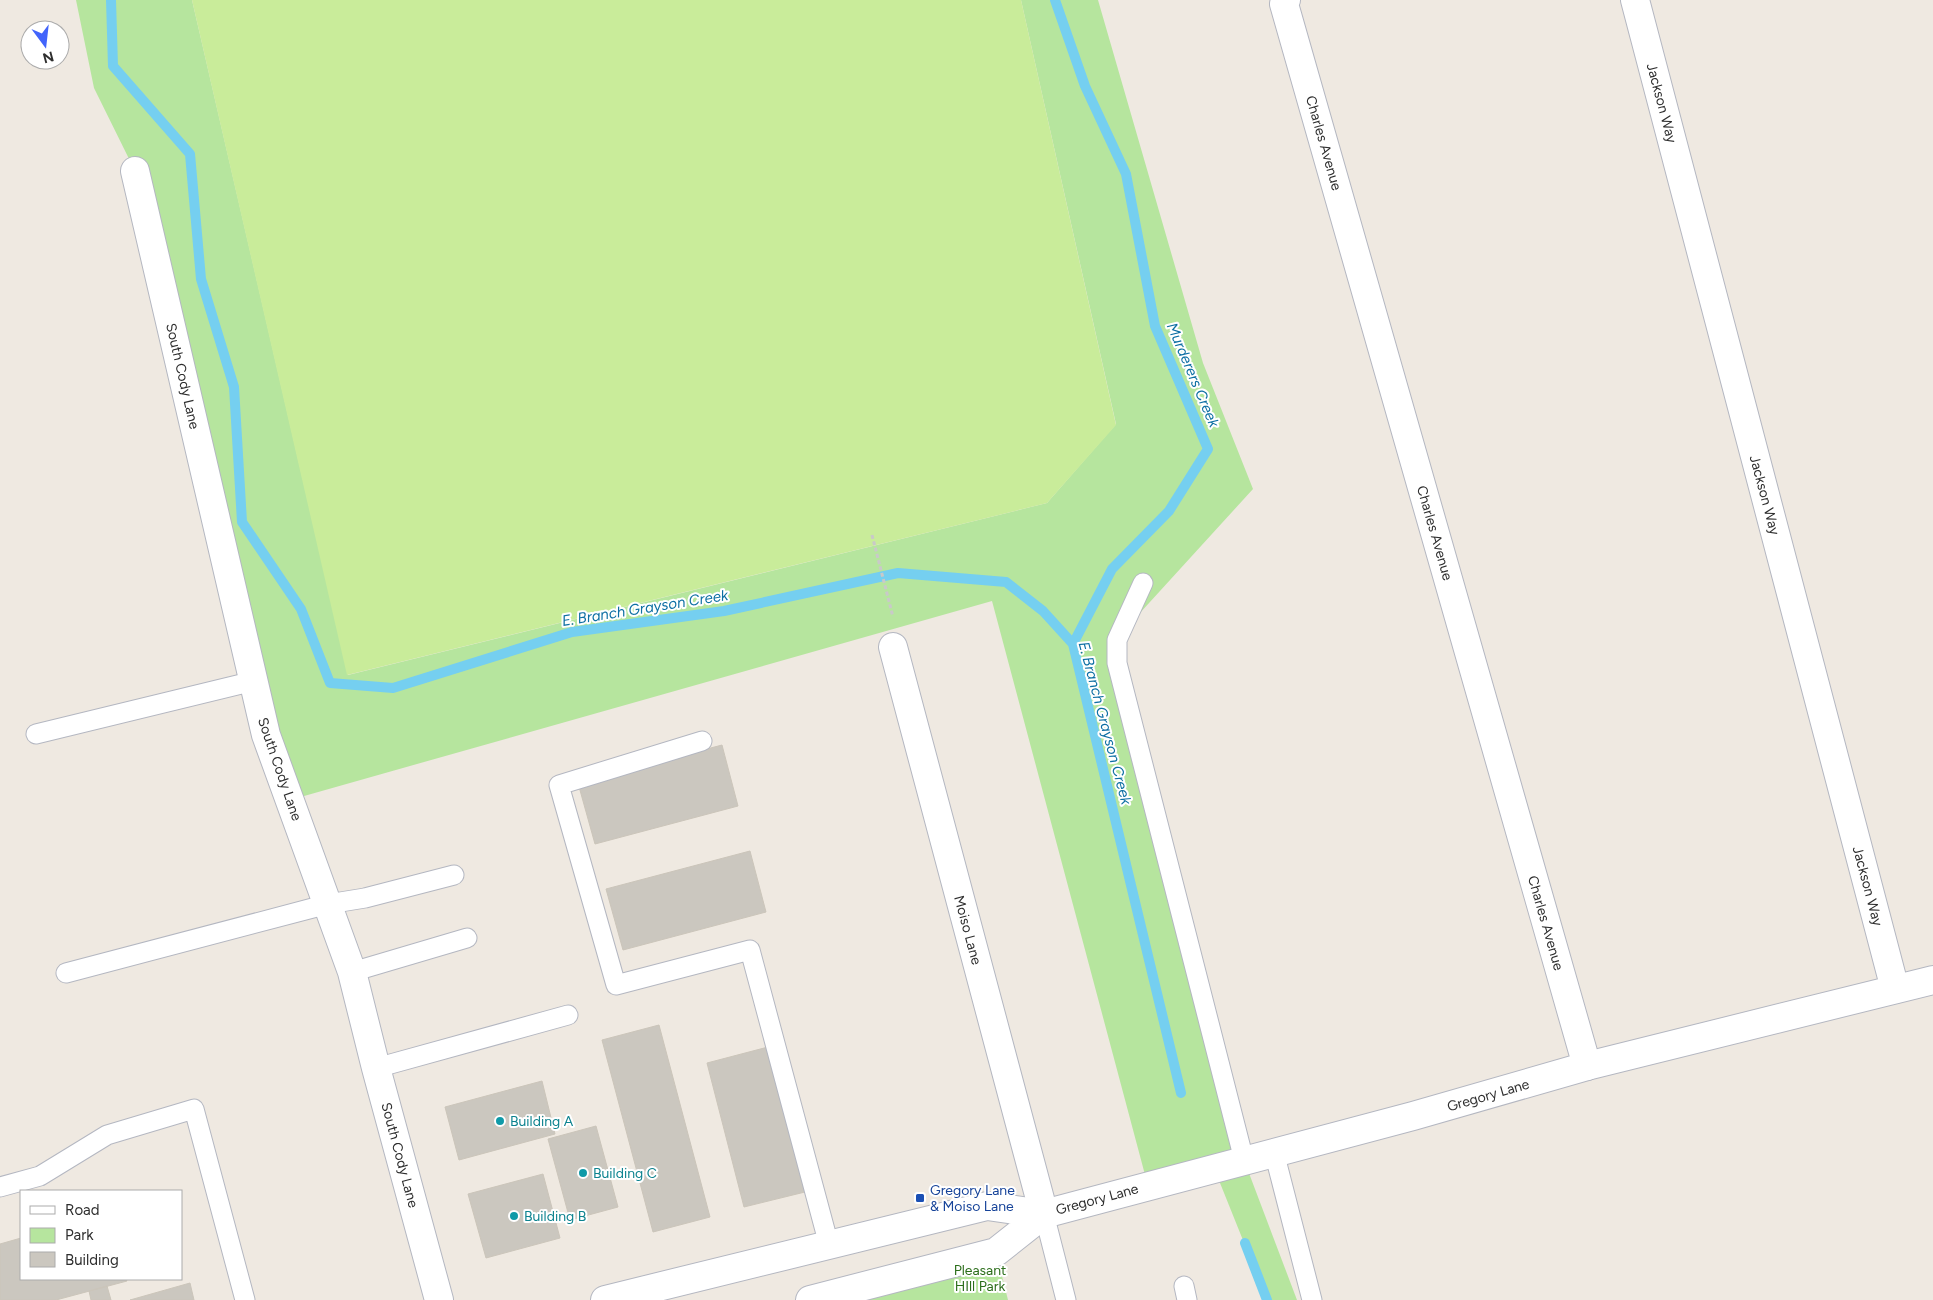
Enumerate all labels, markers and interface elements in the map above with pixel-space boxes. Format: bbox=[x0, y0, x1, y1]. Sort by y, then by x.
north arrow bbox=[20, 20, 70, 70]
text: N bbox=[41, 47, 56, 67]
street label: Jackson Way bbox=[1643, 61, 1680, 145]
street label: Charles Avenue bbox=[1302, 94, 1345, 193]
water label: Murderers Creek bbox=[1163, 320, 1223, 431]
street label: South Cody Lane bbox=[162, 321, 203, 431]
street label: Jackson Way bbox=[1746, 453, 1783, 537]
street label: Charles Avenue bbox=[1413, 484, 1456, 583]
water label: E. Branch Grayson Creek bbox=[561, 586, 730, 630]
water label: E. Branch Grayson Creek bbox=[1075, 640, 1136, 807]
street label: South Cody Lane bbox=[254, 715, 305, 823]
street label: Jackson Way bbox=[1849, 844, 1886, 928]
street label: Charles Avenue bbox=[1524, 874, 1567, 973]
street label: Moiso Lane bbox=[950, 894, 985, 967]
street label: Gregory Lane bbox=[1445, 1076, 1532, 1115]
street label: South Cody Lane bbox=[377, 1101, 422, 1210]
place label: Building A bbox=[510, 1113, 574, 1130]
marker: Building A bbox=[494, 1115, 506, 1127]
place label: Building C bbox=[593, 1165, 657, 1182]
marker: Building C bbox=[577, 1167, 589, 1179]
street label: Gregory Lane bbox=[1054, 1180, 1141, 1219]
place label: Gregory Lane & Moiso Lane bbox=[930, 1182, 1015, 1215]
legend bbox=[20, 1190, 182, 1280]
marker: Gregory Lane & Moiso Lane bbox=[914, 1192, 926, 1204]
text: Road bbox=[65, 1201, 100, 1219]
place label: Building B bbox=[524, 1208, 586, 1225]
marker: Building B bbox=[508, 1210, 520, 1222]
text: Park bbox=[65, 1226, 94, 1244]
text: Building bbox=[65, 1251, 119, 1269]
park label: Pleasant HIll Park bbox=[954, 1262, 1006, 1295]

